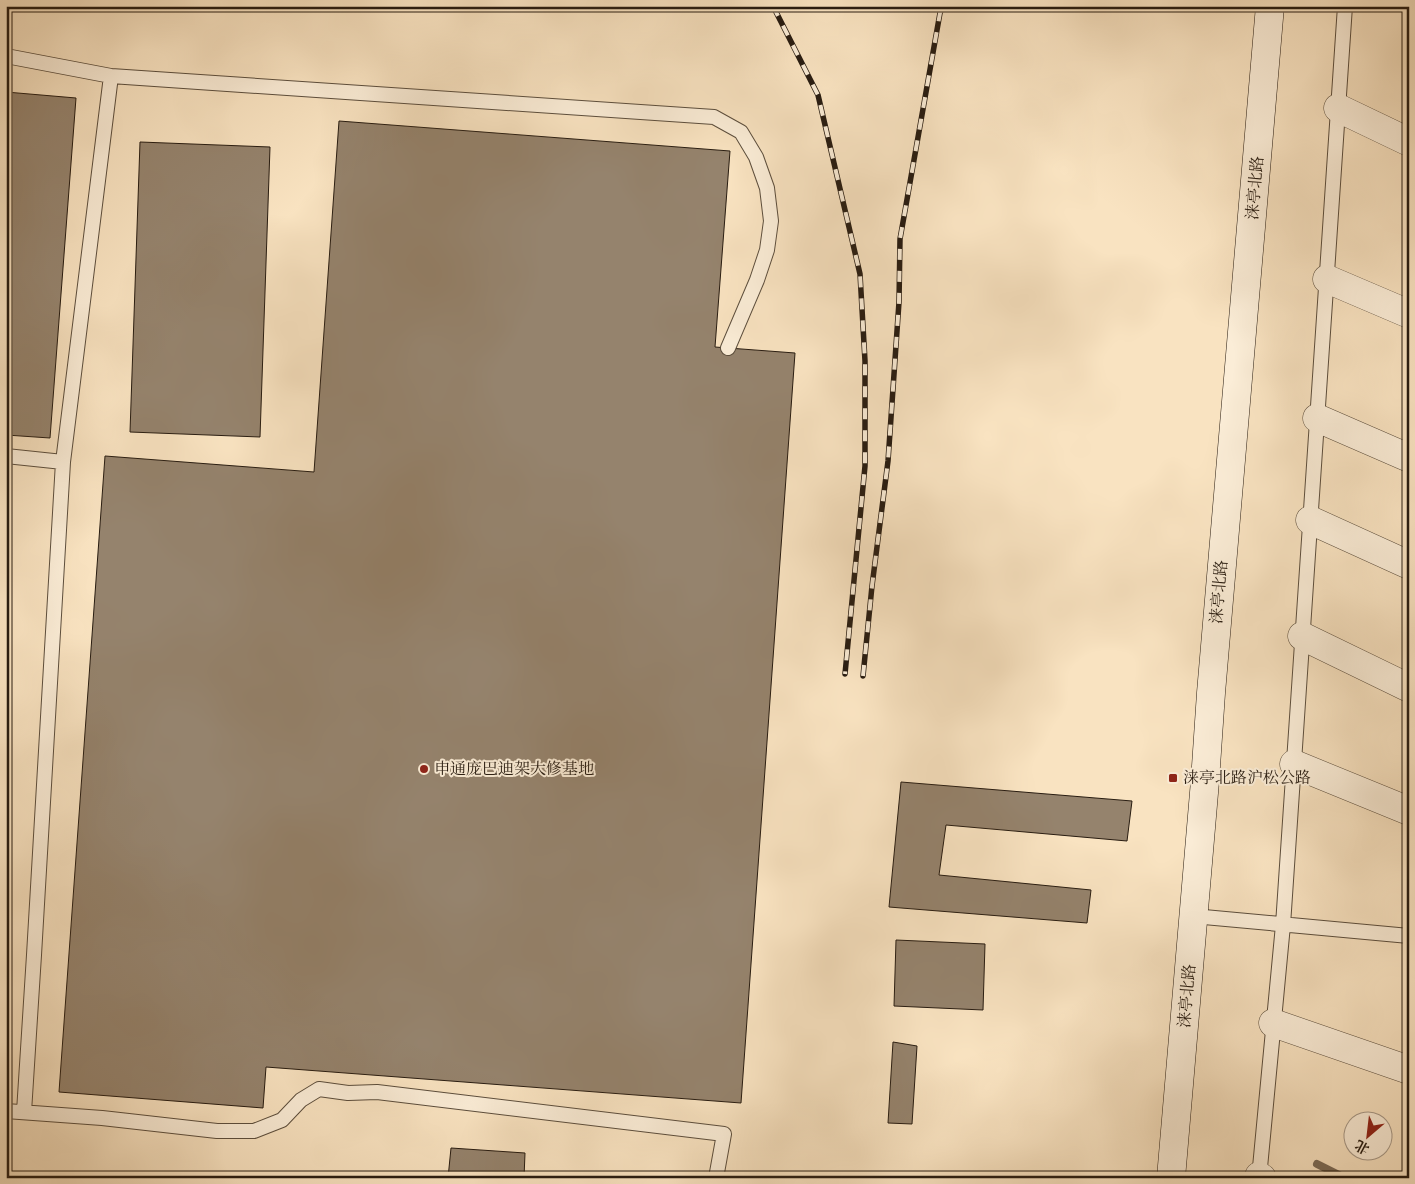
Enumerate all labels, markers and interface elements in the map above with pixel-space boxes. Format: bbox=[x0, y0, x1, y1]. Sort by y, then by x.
street label: 涞亭北路 bbox=[1242, 155, 1268, 221]
street label: 涞亭北路 bbox=[1206, 559, 1232, 625]
place label: 申通庞巴迪架大修基地 bbox=[434, 759, 594, 779]
marker: 申通庞巴迪架大修基地 bbox=[418, 763, 430, 775]
place label: 涞亭北路沪松公路 bbox=[1183, 768, 1311, 788]
marker: 涞亭北路沪松公路 bbox=[1167, 772, 1179, 784]
street label: 涞亭北路 bbox=[1174, 963, 1200, 1029]
north arrow bbox=[1342, 1112, 1392, 1162]
text: 北 bbox=[1352, 1135, 1373, 1158]

